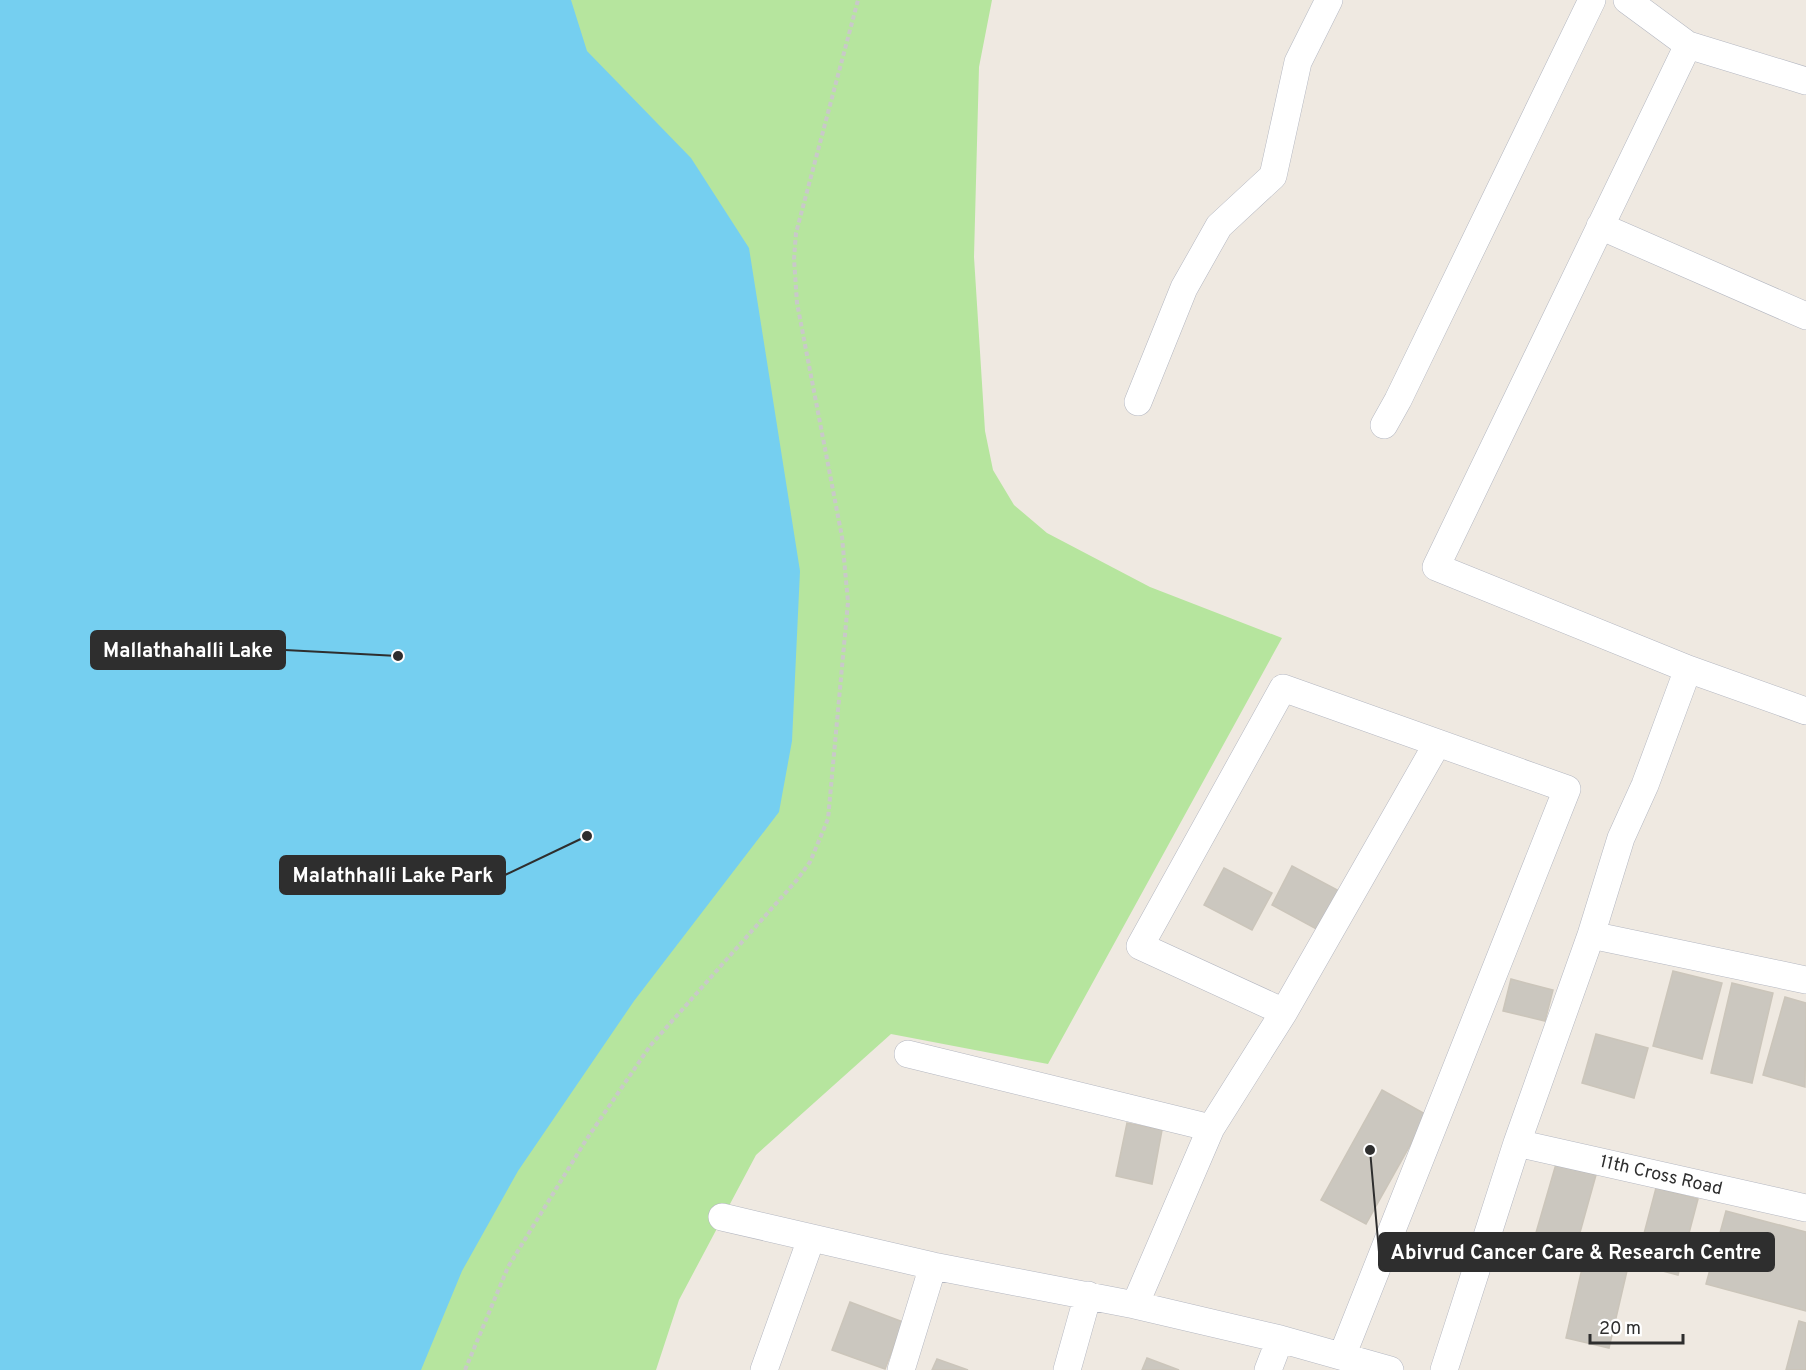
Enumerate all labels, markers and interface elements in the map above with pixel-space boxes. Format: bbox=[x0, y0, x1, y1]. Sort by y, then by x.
callout: Mallathahalli Lake bbox=[91, 631, 285, 669]
text: Mallathahalli Lake bbox=[103, 639, 273, 665]
callout: Malathhalli Lake Park bbox=[280, 856, 505, 894]
text: Malathhalli Lake Park bbox=[293, 864, 493, 890]
street label: 11th Cross Road bbox=[1597, 1151, 1725, 1201]
callout: Abivrud Cancer Care & Research Centre bbox=[1379, 1233, 1774, 1271]
text: Abivrud Cancer Care & Research Centre bbox=[1391, 1241, 1761, 1267]
scale bar bbox=[1590, 1307, 1683, 1345]
text: 20 m bbox=[1599, 1318, 1641, 1341]

